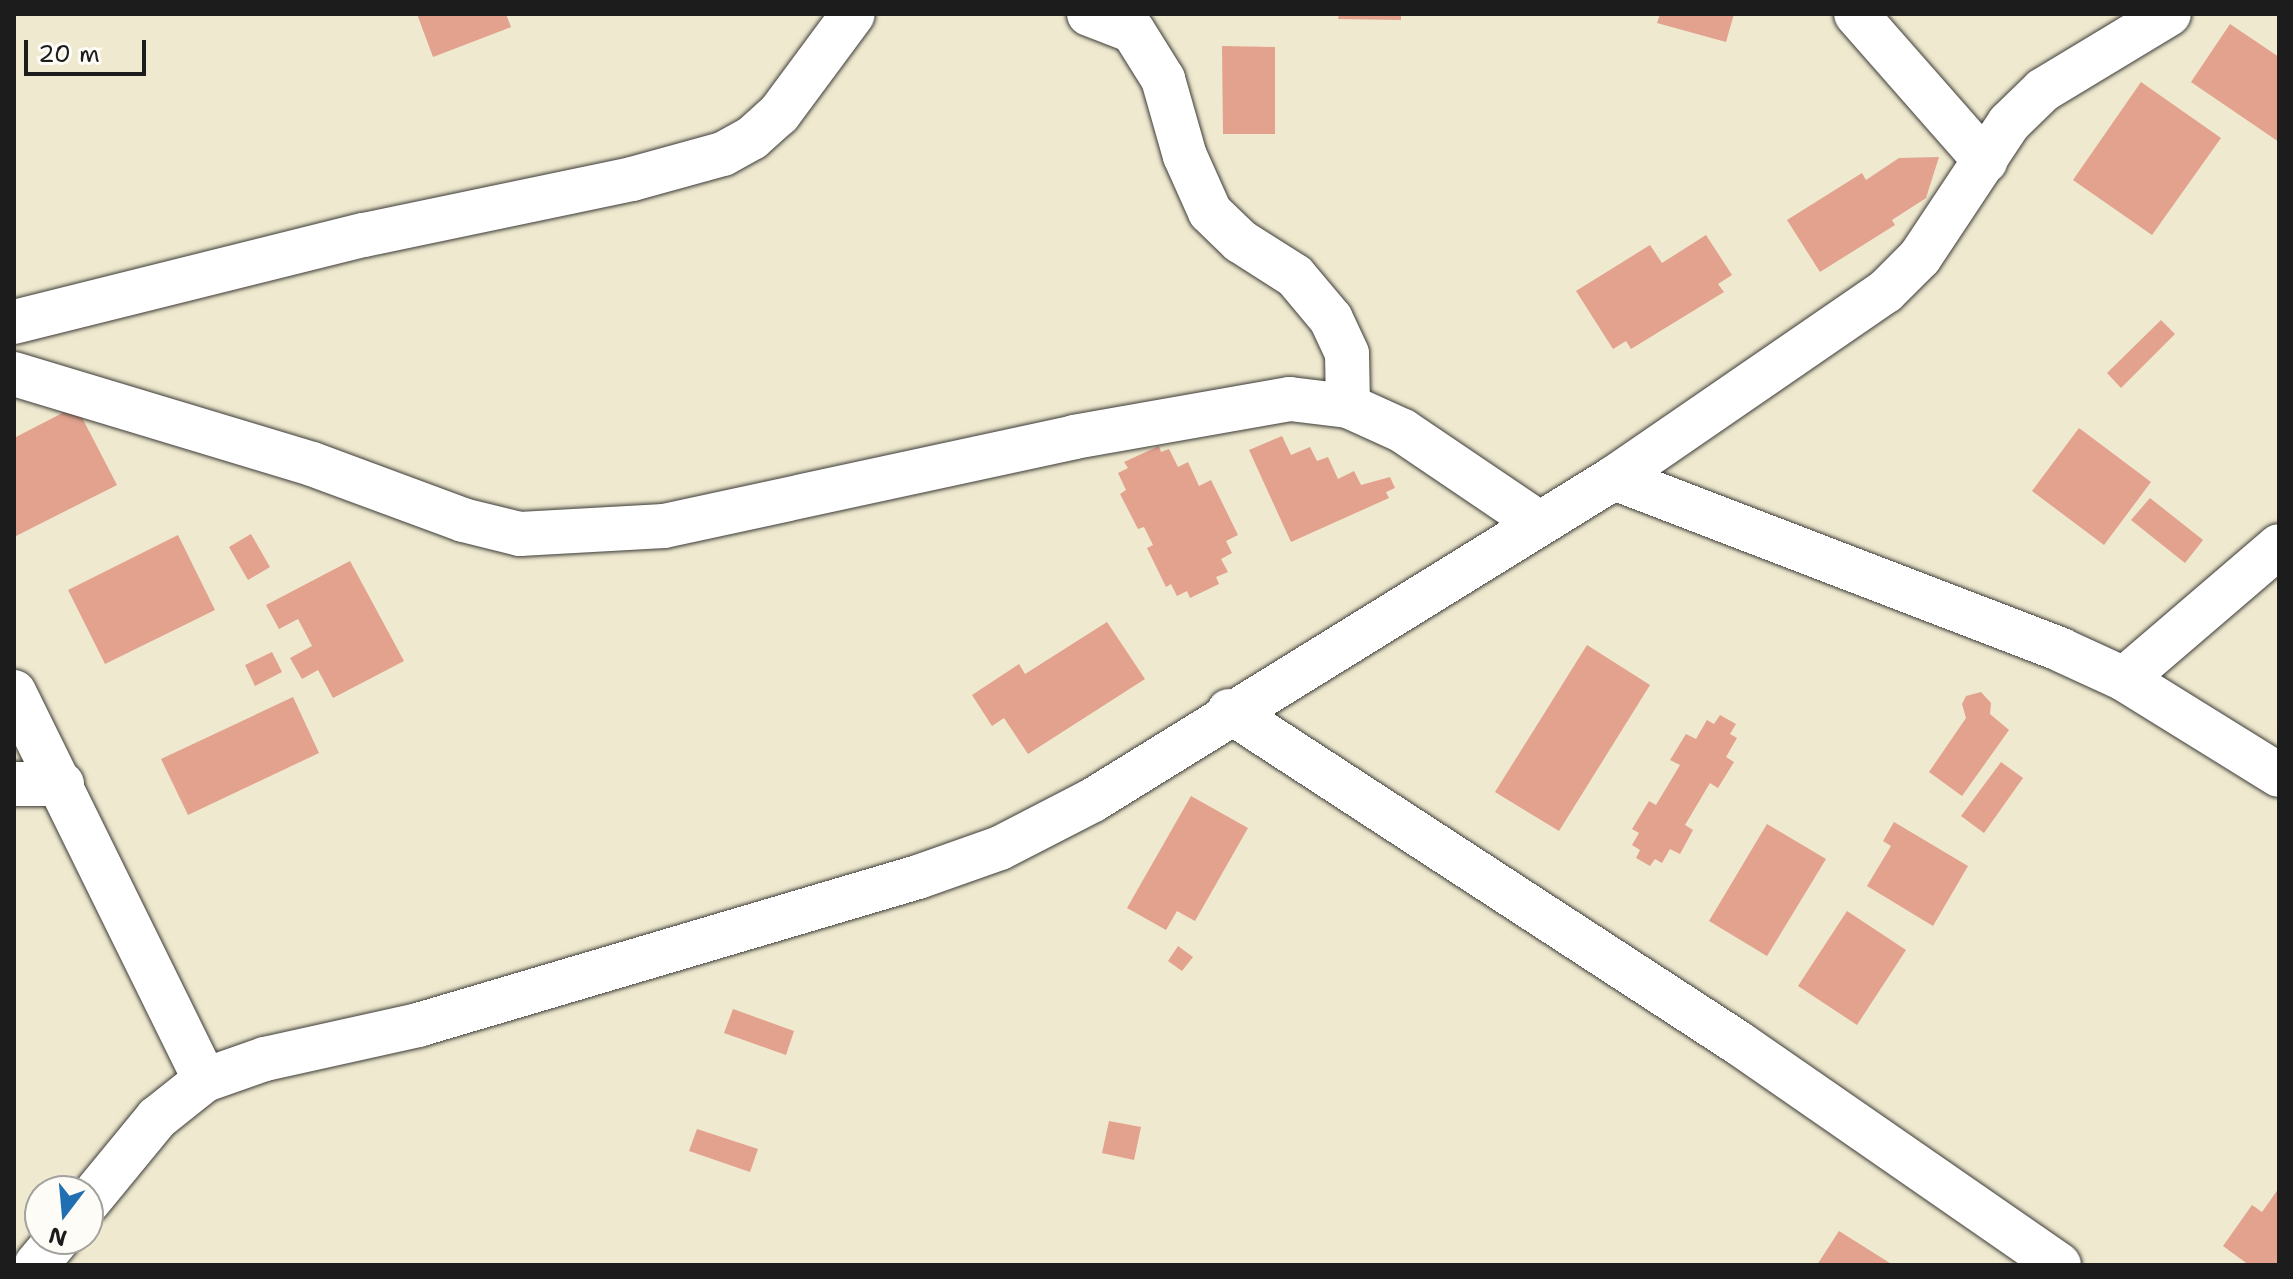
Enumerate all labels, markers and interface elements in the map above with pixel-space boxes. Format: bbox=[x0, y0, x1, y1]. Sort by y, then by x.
scale bar bbox=[28, 24, 150, 74]
text: 20 m bbox=[38, 38, 100, 70]
north arrow bbox=[24, 1175, 104, 1255]
text: N bbox=[45, 1220, 70, 1253]

